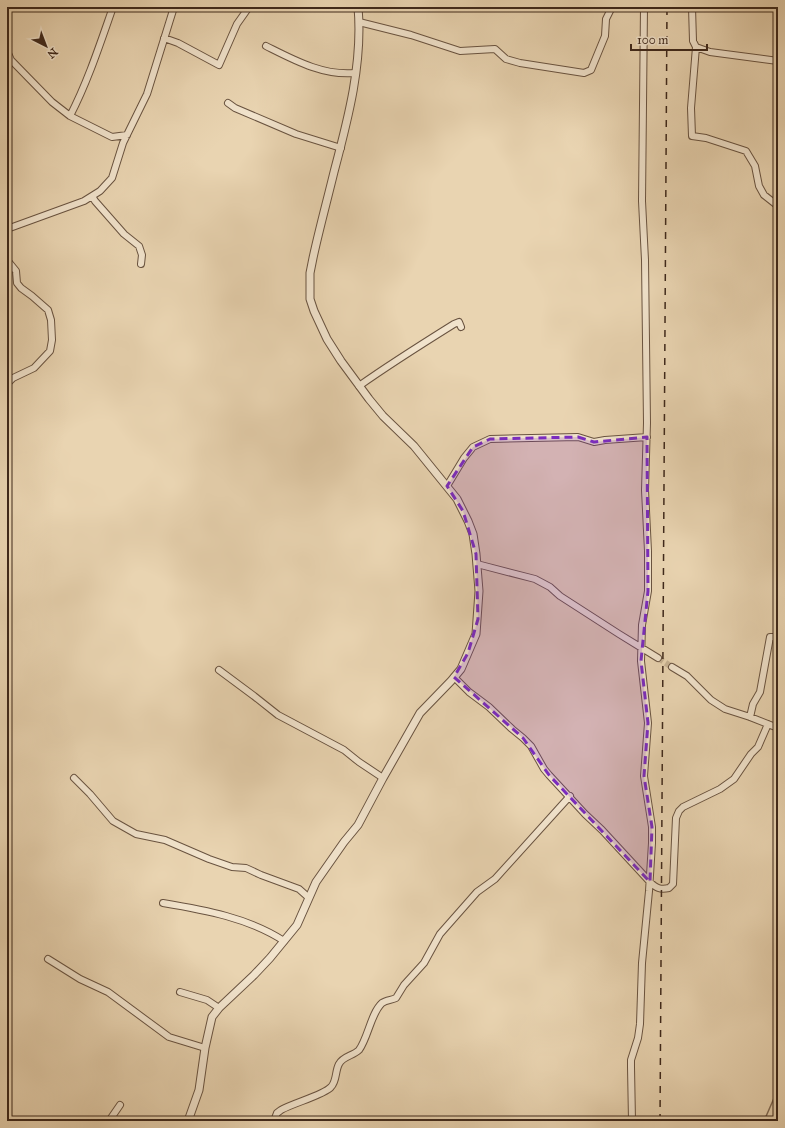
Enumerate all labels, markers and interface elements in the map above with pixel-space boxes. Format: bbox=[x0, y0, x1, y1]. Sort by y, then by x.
north arrow bbox=[26, 26, 66, 66]
scale bar bbox=[631, 26, 707, 52]
text: 100 m bbox=[637, 33, 668, 47]
text: N bbox=[44, 45, 60, 61]

